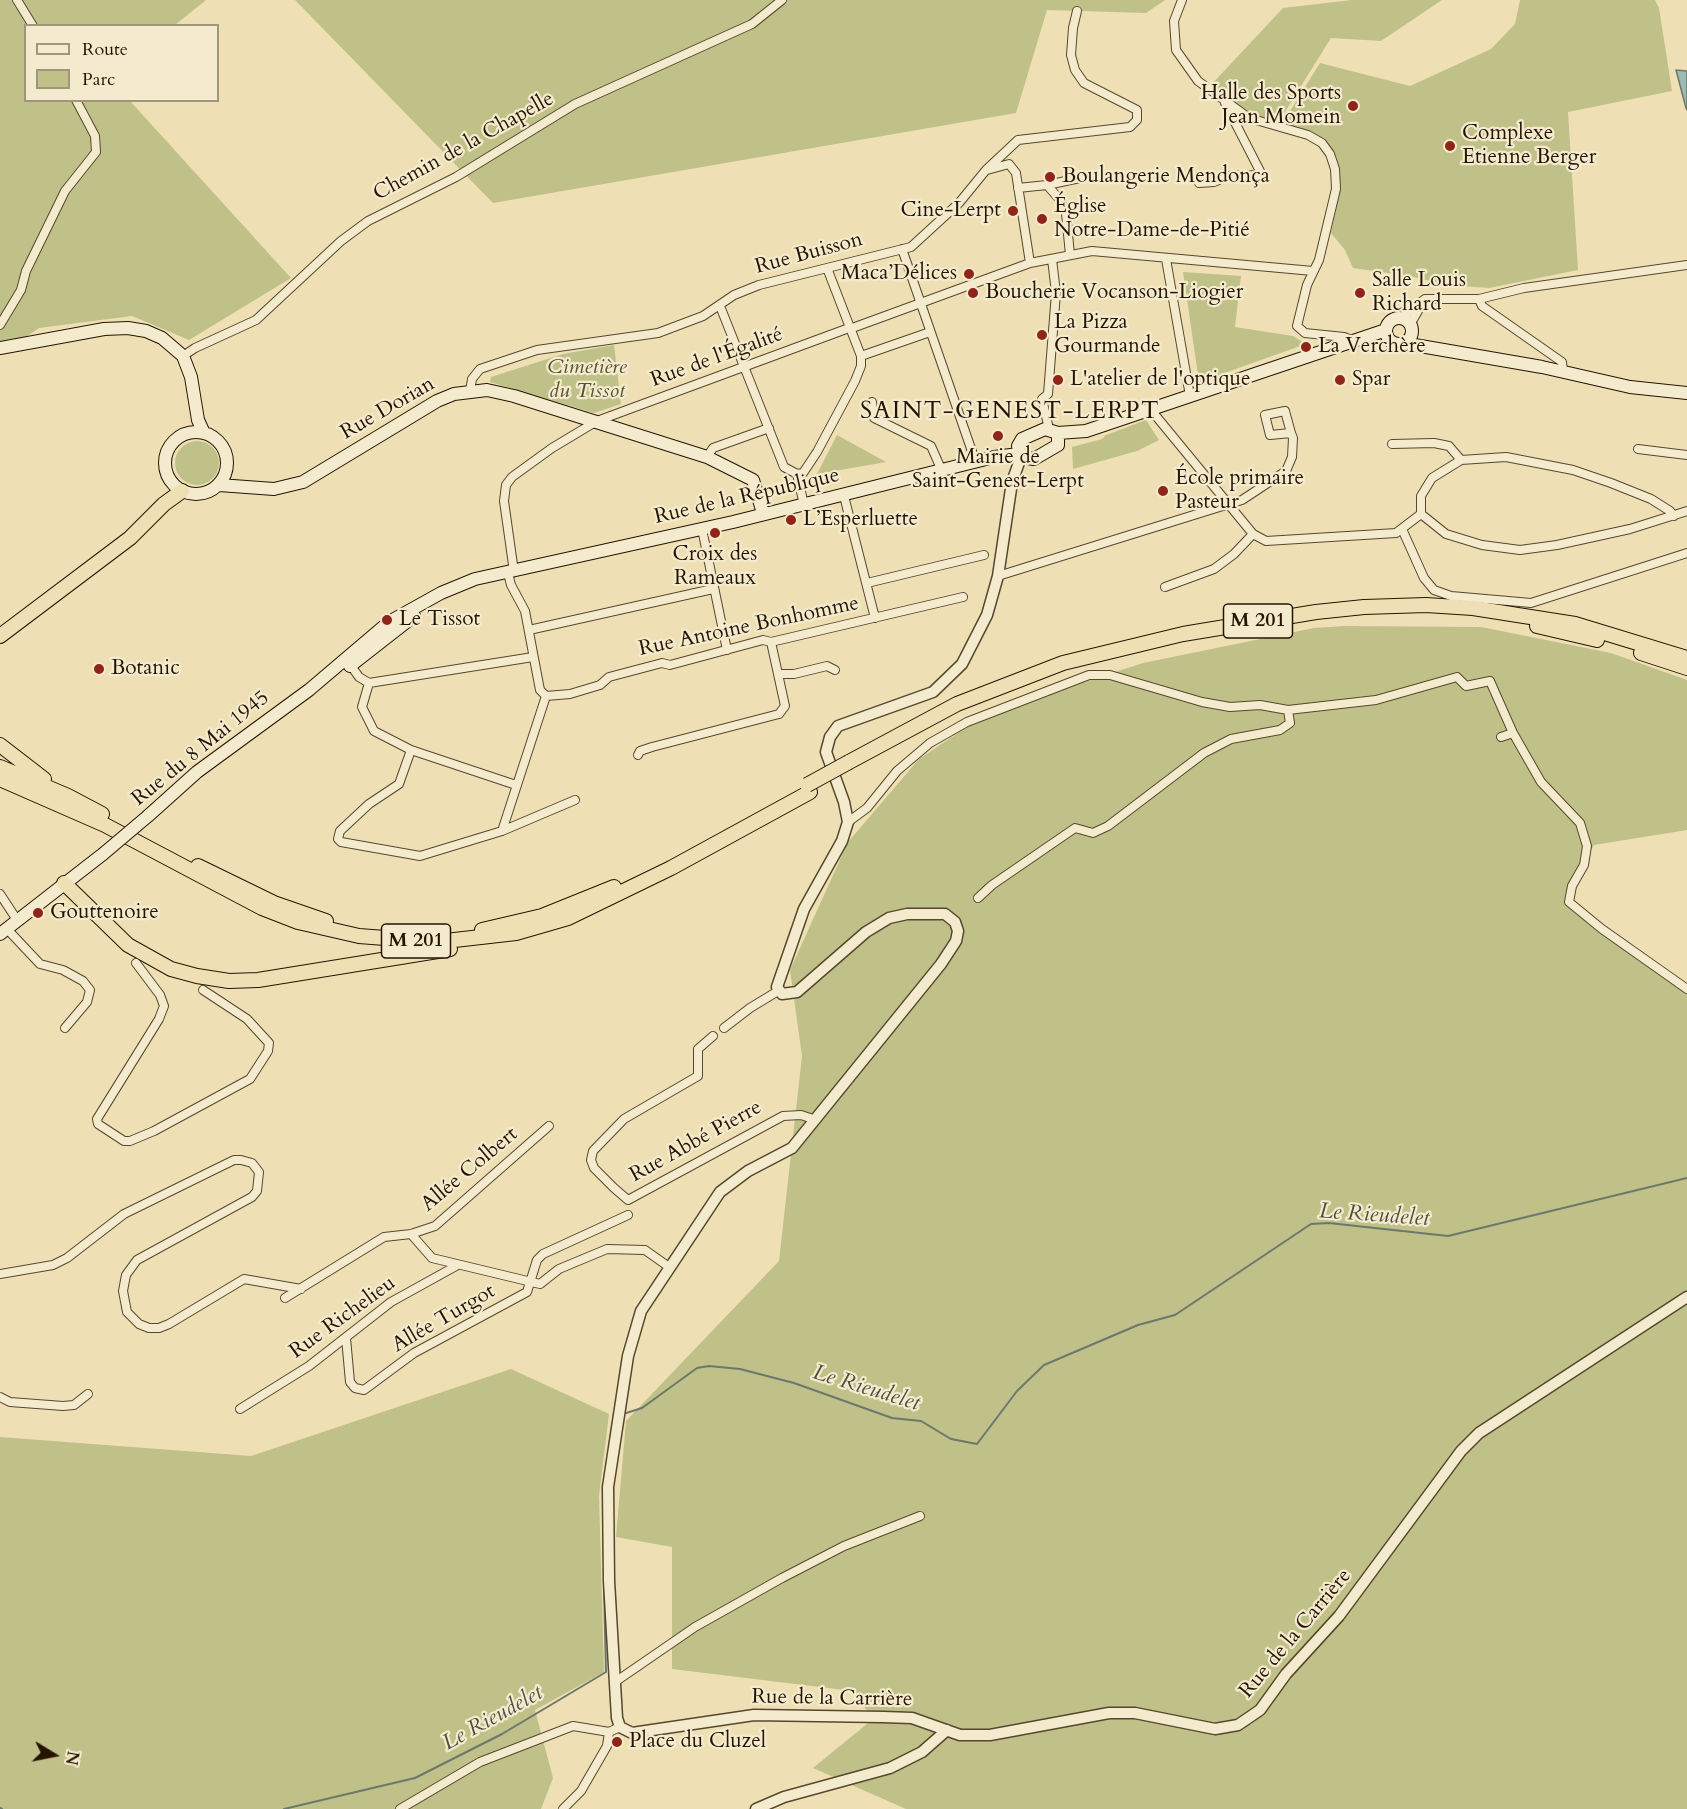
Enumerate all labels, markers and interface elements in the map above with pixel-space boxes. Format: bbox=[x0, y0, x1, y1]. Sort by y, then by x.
legend bbox=[24, 24, 219, 102]
text: Route bbox=[82, 37, 128, 62]
text: Parc bbox=[82, 67, 115, 92]
place label: Halle des Sports Jean Momein bbox=[1201, 81, 1341, 131]
street label: Chemin de la Chapelle bbox=[369, 87, 559, 207]
marker: Halle des Sports Jean Momein bbox=[1346, 99, 1360, 113]
place label: Complexe Etienne Berger bbox=[1462, 121, 1597, 171]
marker: Complexe Etienne Berger bbox=[1443, 139, 1457, 153]
place label: Boulangerie Mendonça bbox=[1062, 164, 1270, 190]
marker: Boulangerie Mendonça bbox=[1043, 170, 1057, 184]
place label: Église Notre-Dame-de-Pitié bbox=[1054, 194, 1250, 244]
place label: Cine-Lerpt bbox=[900, 198, 1001, 224]
marker: Cine-Lerpt bbox=[1006, 204, 1020, 218]
marker: Église Notre-Dame-de-Pitié bbox=[1035, 212, 1049, 226]
street label: Rue Buisson bbox=[752, 228, 866, 280]
place label: Maca’Délices bbox=[841, 261, 957, 287]
marker: Maca’Délices bbox=[962, 267, 976, 281]
place label: Salle Louis Richard bbox=[1372, 268, 1466, 318]
place label: Boucherie Vocanson-Liogier bbox=[985, 280, 1243, 306]
marker: Boucherie Vocanson-Liogier bbox=[966, 286, 980, 300]
marker: Salle Louis Richard bbox=[1353, 286, 1367, 300]
place label: La Pizza Gourmande bbox=[1054, 310, 1161, 360]
street label: Rue de l'Égalité bbox=[647, 322, 787, 394]
marker: La Pizza Gourmande bbox=[1035, 328, 1049, 342]
place label: La Verchère bbox=[1318, 334, 1426, 360]
marker: La Verchère bbox=[1299, 340, 1313, 354]
park label: Cimetière du Tissot bbox=[547, 355, 627, 405]
place label: L'atelier de l'optique bbox=[1070, 367, 1251, 393]
place label: Spar bbox=[1352, 367, 1390, 393]
street label: Rue Dorian bbox=[337, 372, 439, 446]
marker: L'atelier de l'optique bbox=[1051, 373, 1065, 387]
marker: Spar bbox=[1333, 373, 1347, 387]
district label: SAINT-GENEST-LERPT bbox=[860, 398, 1160, 426]
marker: Mairie de Saint-Genest-Lerpt bbox=[991, 429, 1005, 443]
place label: Mairie de Saint-Genest-Lerpt bbox=[912, 445, 1084, 495]
street label: Rue de la République bbox=[652, 463, 842, 531]
place label: École primaire Pasteur bbox=[1175, 466, 1304, 516]
marker: École primaire Pasteur bbox=[1156, 484, 1170, 498]
place label: L’Esperluette bbox=[803, 507, 918, 533]
marker: L’Esperluette bbox=[784, 513, 798, 527]
marker: Croix des Rameaux bbox=[708, 526, 722, 540]
place label: Croix des Rameaux bbox=[673, 542, 757, 592]
street label: Rue Antoine Bonhomme bbox=[637, 591, 861, 663]
road number: M 201 bbox=[1224, 604, 1292, 638]
place label: Le Tissot bbox=[399, 607, 480, 633]
marker: Le Tissot bbox=[380, 613, 394, 627]
place label: Botanic bbox=[111, 656, 180, 682]
marker: Botanic bbox=[92, 662, 106, 676]
street label: Rue du 8 Mai 1945 bbox=[127, 686, 275, 812]
place label: Gouttenoire bbox=[50, 900, 159, 926]
marker: Gouttenoire bbox=[31, 906, 45, 920]
road number: M 201 bbox=[382, 924, 450, 958]
street label: Rue Abbé Pierre bbox=[626, 1095, 766, 1189]
street label: Allée Colbert bbox=[417, 1122, 523, 1218]
water label: Le Rieudelet bbox=[1318, 1199, 1430, 1233]
street label: Rue Richelieu bbox=[285, 1271, 401, 1365]
street label: Allée Turgot bbox=[388, 1279, 500, 1359]
water label: Le Rieudelet bbox=[809, 1360, 923, 1418]
street label: Rue de la Carrière bbox=[1235, 1564, 1357, 1704]
water label: Le Rieudelet bbox=[438, 1681, 548, 1757]
street label: Rue de la Carrière bbox=[751, 1685, 913, 1713]
north arrow bbox=[24, 1725, 84, 1785]
place label: Place du Cluzel bbox=[629, 1729, 766, 1755]
marker: Place du Cluzel bbox=[610, 1735, 624, 1749]
text: N bbox=[60, 1749, 84, 1767]

